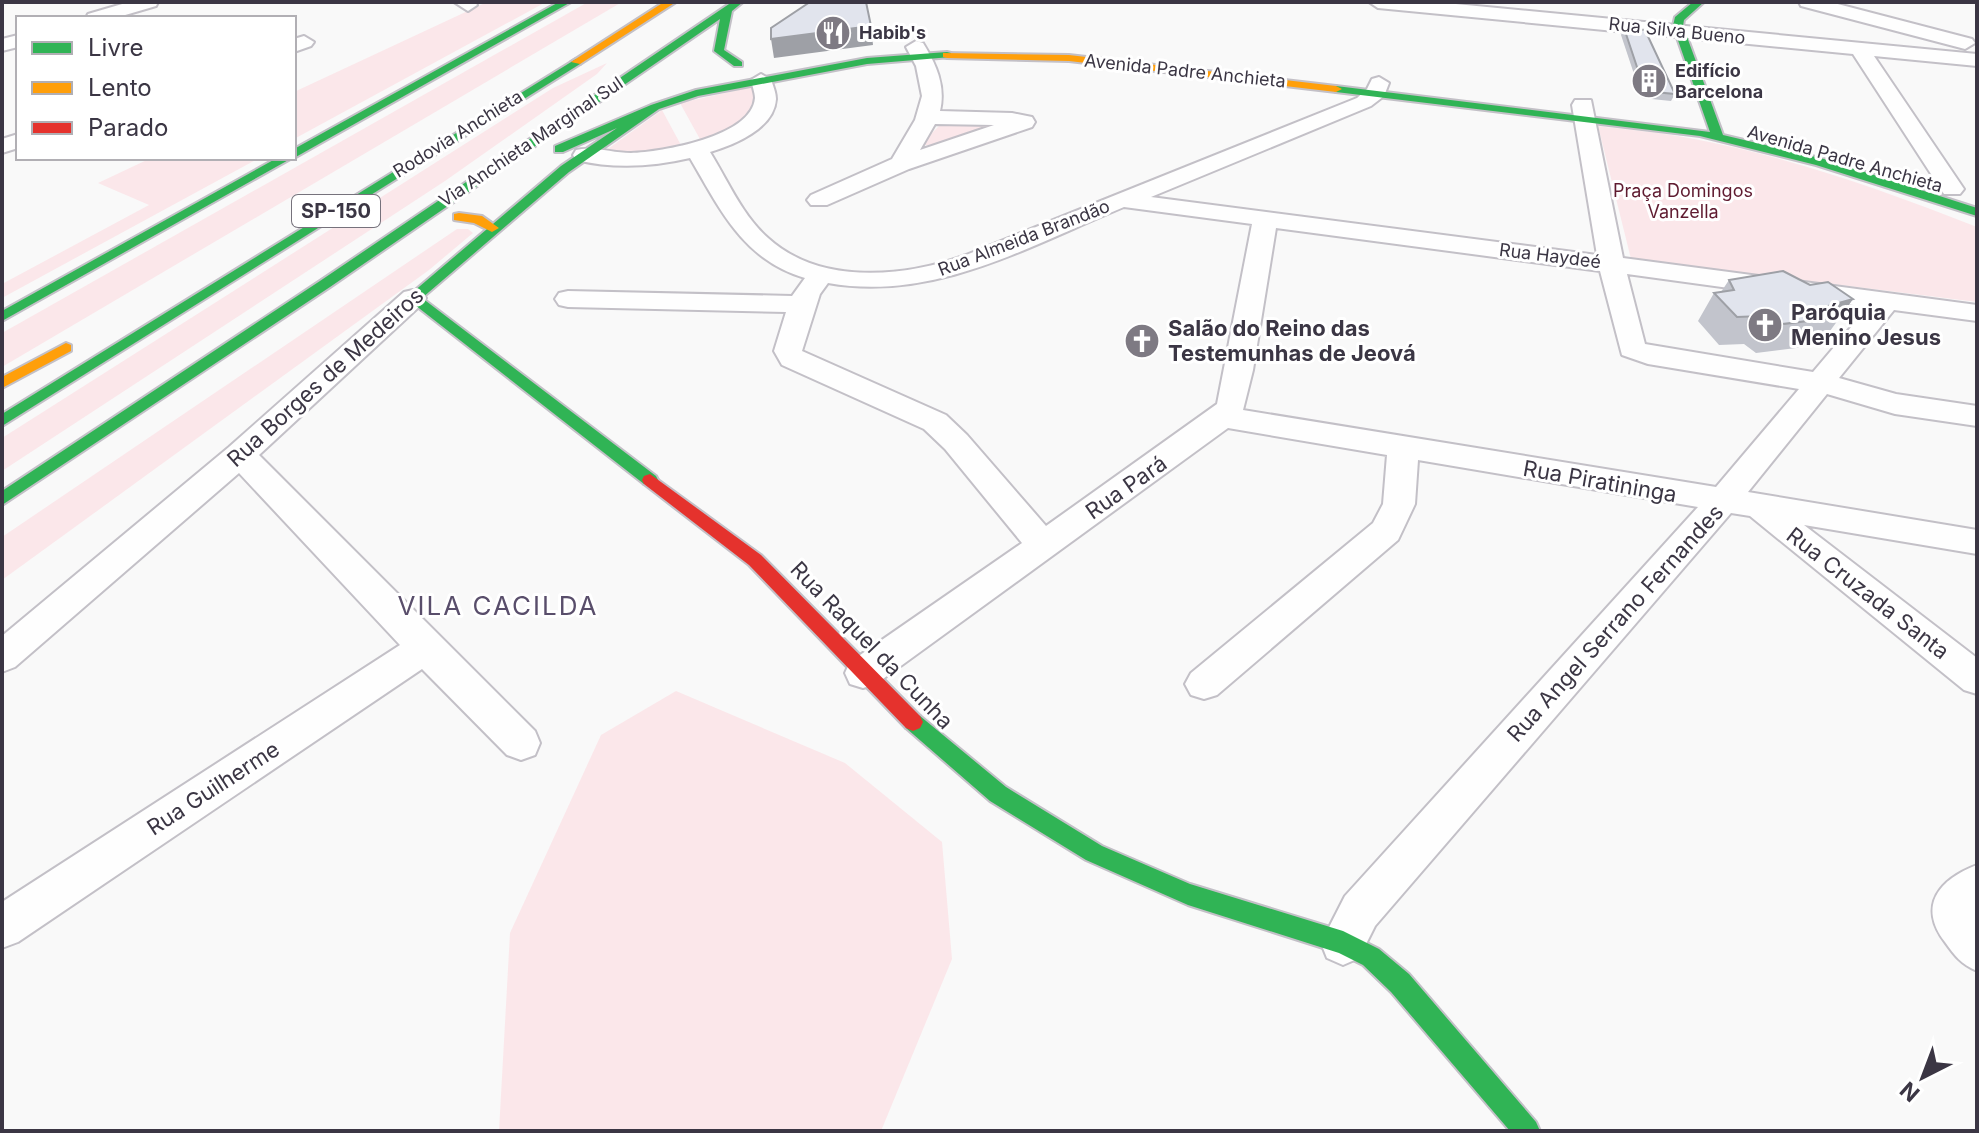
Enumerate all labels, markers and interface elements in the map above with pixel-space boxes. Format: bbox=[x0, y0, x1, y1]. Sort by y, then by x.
street label: Rua Silva Bueno bbox=[1608, 13, 1746, 48]
restaurant icon: Habib's bbox=[814, 14, 852, 52]
legend bbox=[16, 16, 296, 160]
place label: Habib's bbox=[859, 22, 926, 43]
text: Livre bbox=[88, 33, 144, 62]
street label: Avenida Padre Anchieta bbox=[1083, 49, 1287, 92]
place label: Edifício Barcelona bbox=[1675, 60, 1763, 102]
building icon: Edifício Barcelona bbox=[1630, 62, 1668, 100]
street label: Via Anchieta Marginal Sul bbox=[435, 72, 626, 211]
text: Lento bbox=[88, 73, 152, 102]
street label: Rodovia Anchieta bbox=[389, 85, 526, 182]
text: Parado bbox=[88, 113, 168, 142]
street label: Avenida Padre Anchieta bbox=[1745, 121, 1945, 196]
park label: Praça Domingos Vanzella bbox=[1613, 180, 1753, 222]
road number: SP-150 bbox=[292, 195, 380, 227]
street label: Rua Almeida Brandão bbox=[935, 195, 1113, 280]
street label: Rua Haydeé bbox=[1498, 239, 1602, 272]
street label: Rua Borges de Medeiros bbox=[222, 282, 428, 472]
place label: Paróquia Menino Jesus bbox=[1791, 299, 1941, 350]
church icon: Paróquia Menino Jesus bbox=[1746, 306, 1784, 344]
place label: Salão do Reino das Testemunhas de Jeová bbox=[1168, 315, 1416, 366]
church icon: Salão do Reino das Testemunhas de Jeová bbox=[1123, 322, 1161, 360]
street label: Rua Pará bbox=[1081, 450, 1171, 524]
street label: Rua Piratininga bbox=[1521, 455, 1679, 507]
street label: Rua Angel Serrano Fernandes bbox=[1502, 499, 1728, 747]
street label: Rua Cruzada Santa bbox=[1782, 522, 1954, 664]
street label: Rua Raquel da Cunha bbox=[785, 556, 959, 734]
district label: VILA CACILDA bbox=[398, 590, 598, 621]
street label: Rua Guilherme bbox=[142, 736, 284, 840]
north arrow bbox=[1883, 1037, 1963, 1117]
text: N bbox=[1895, 1077, 1925, 1107]

